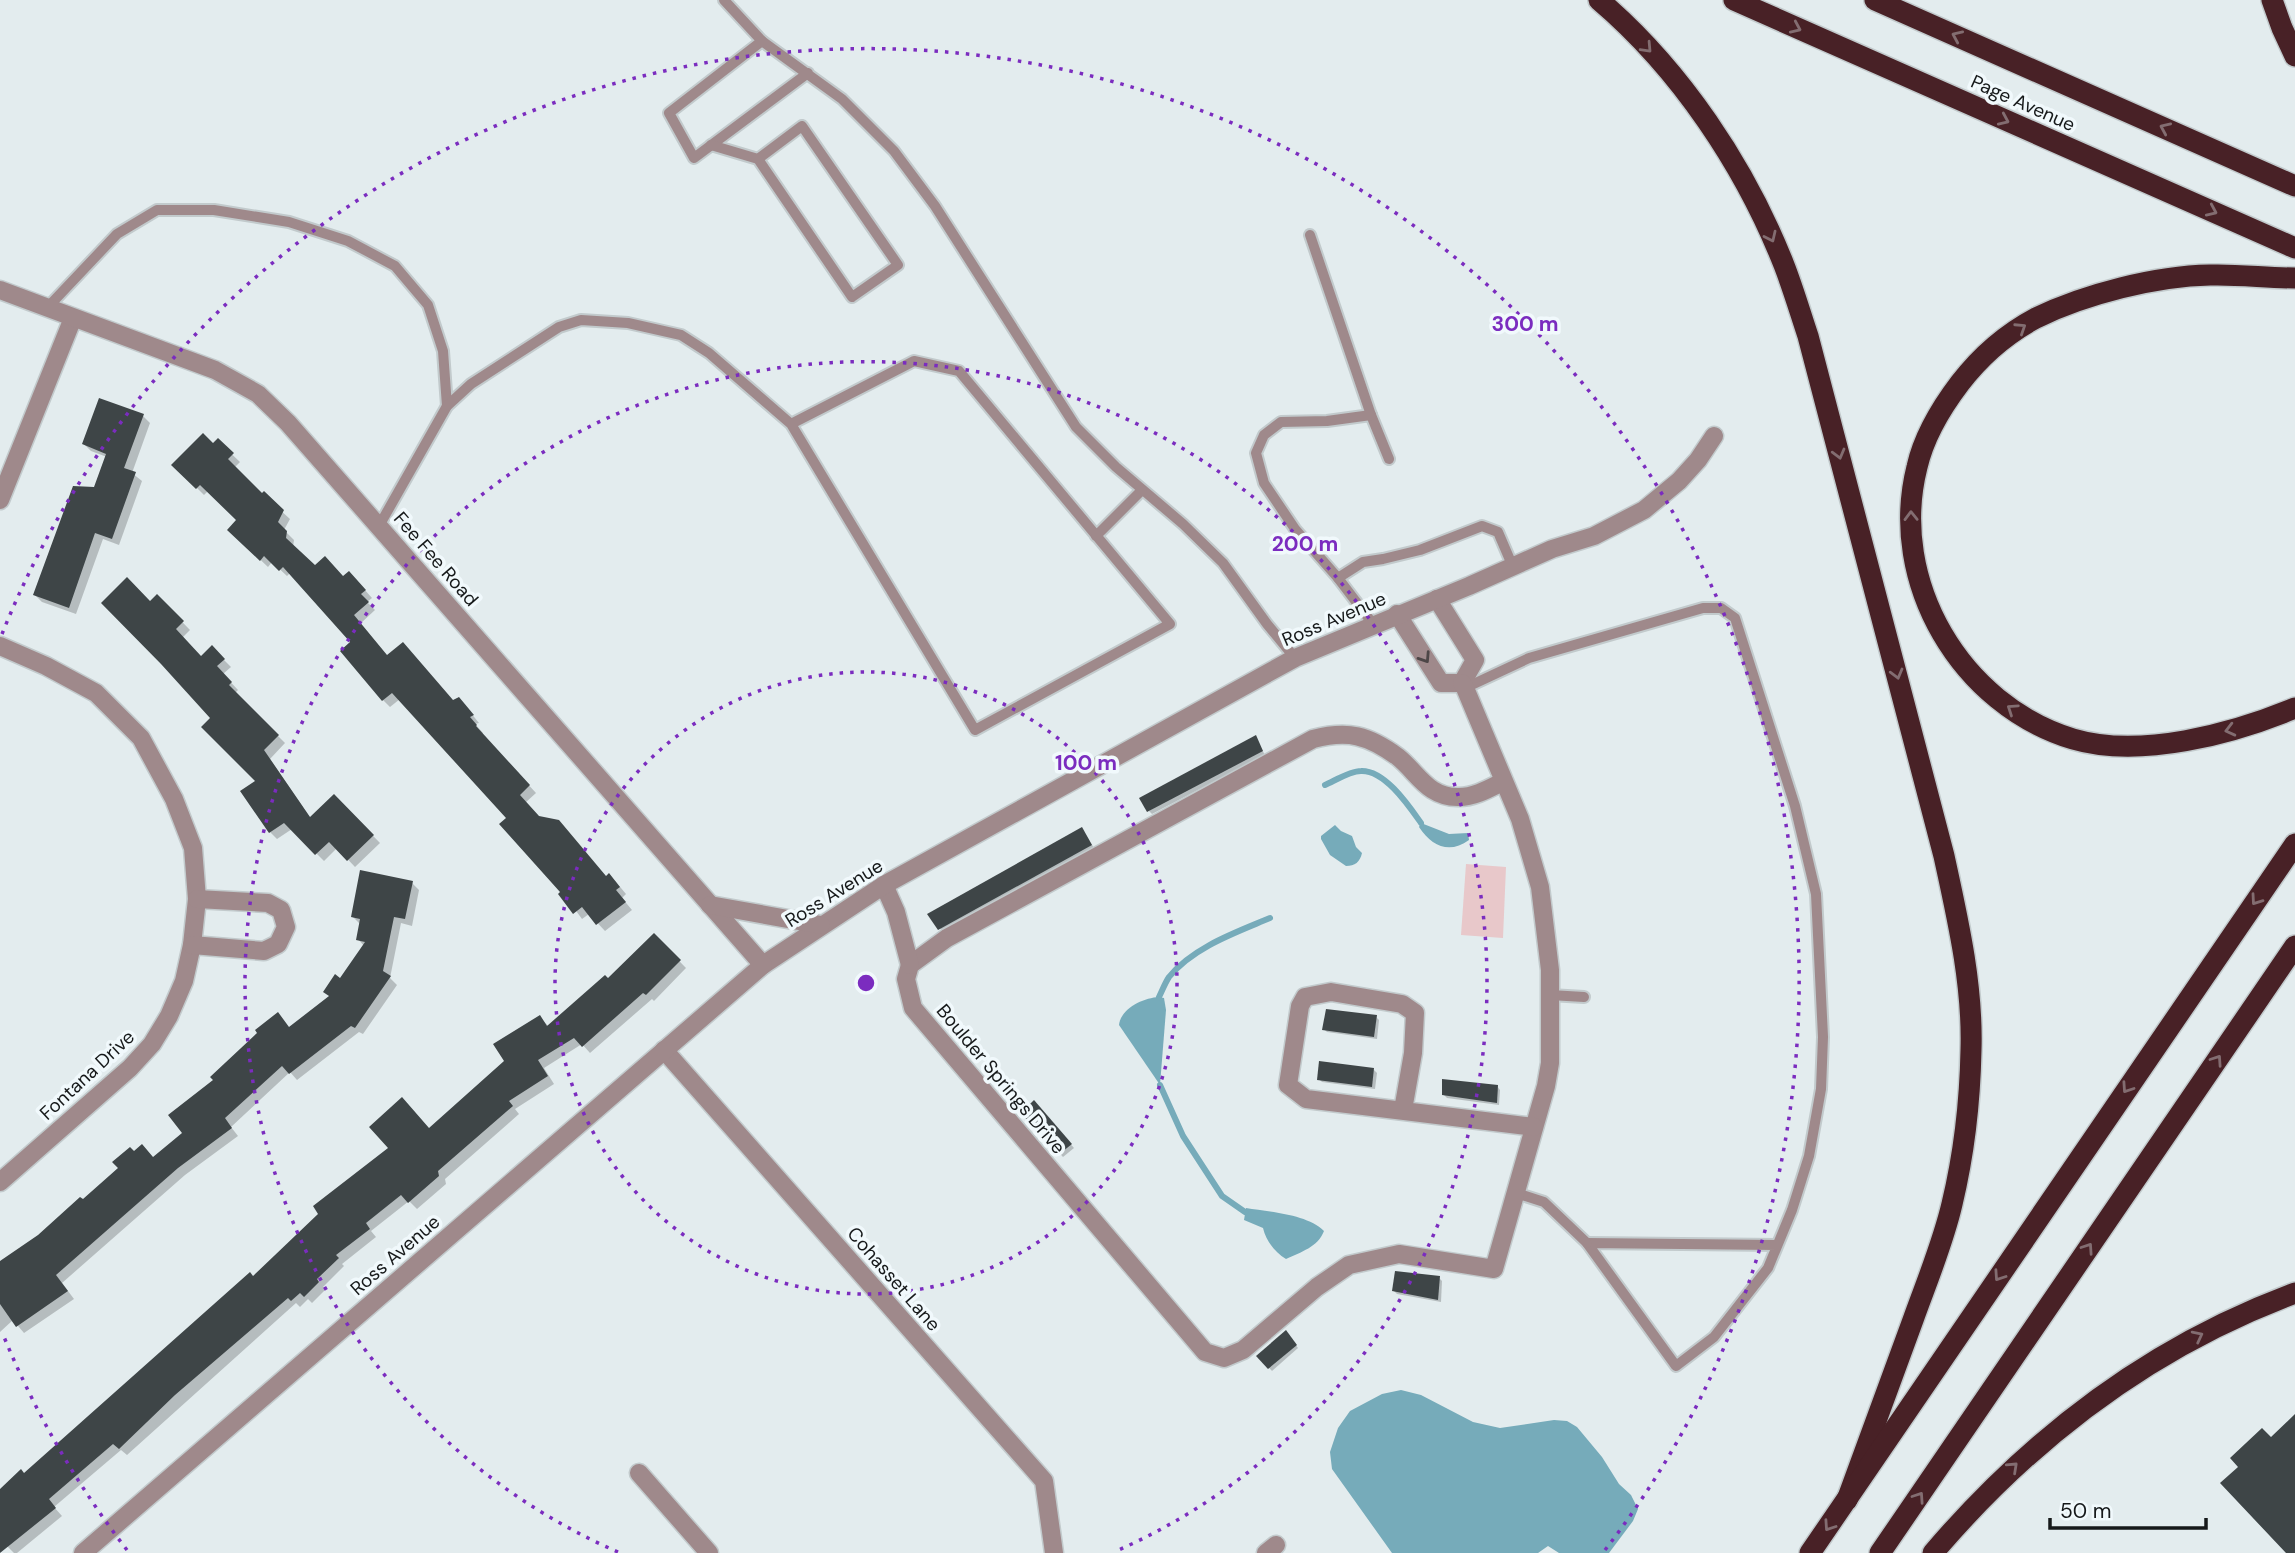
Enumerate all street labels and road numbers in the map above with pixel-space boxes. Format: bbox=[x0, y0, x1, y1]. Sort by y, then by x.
street label: Page Avenue bbox=[1967, 69, 2079, 137]
street label: Fee Fee Road bbox=[388, 507, 484, 611]
street label: Ross Avenue bbox=[1278, 586, 1390, 652]
street label: Ross Avenue bbox=[780, 853, 888, 933]
street label: Boulder Springs Drive bbox=[931, 999, 1071, 1159]
street label: Fontana Drive bbox=[34, 1025, 140, 1125]
street label: Ross Avenue bbox=[345, 1209, 445, 1301]
street label: Cohasset Lane bbox=[842, 1222, 946, 1336]

